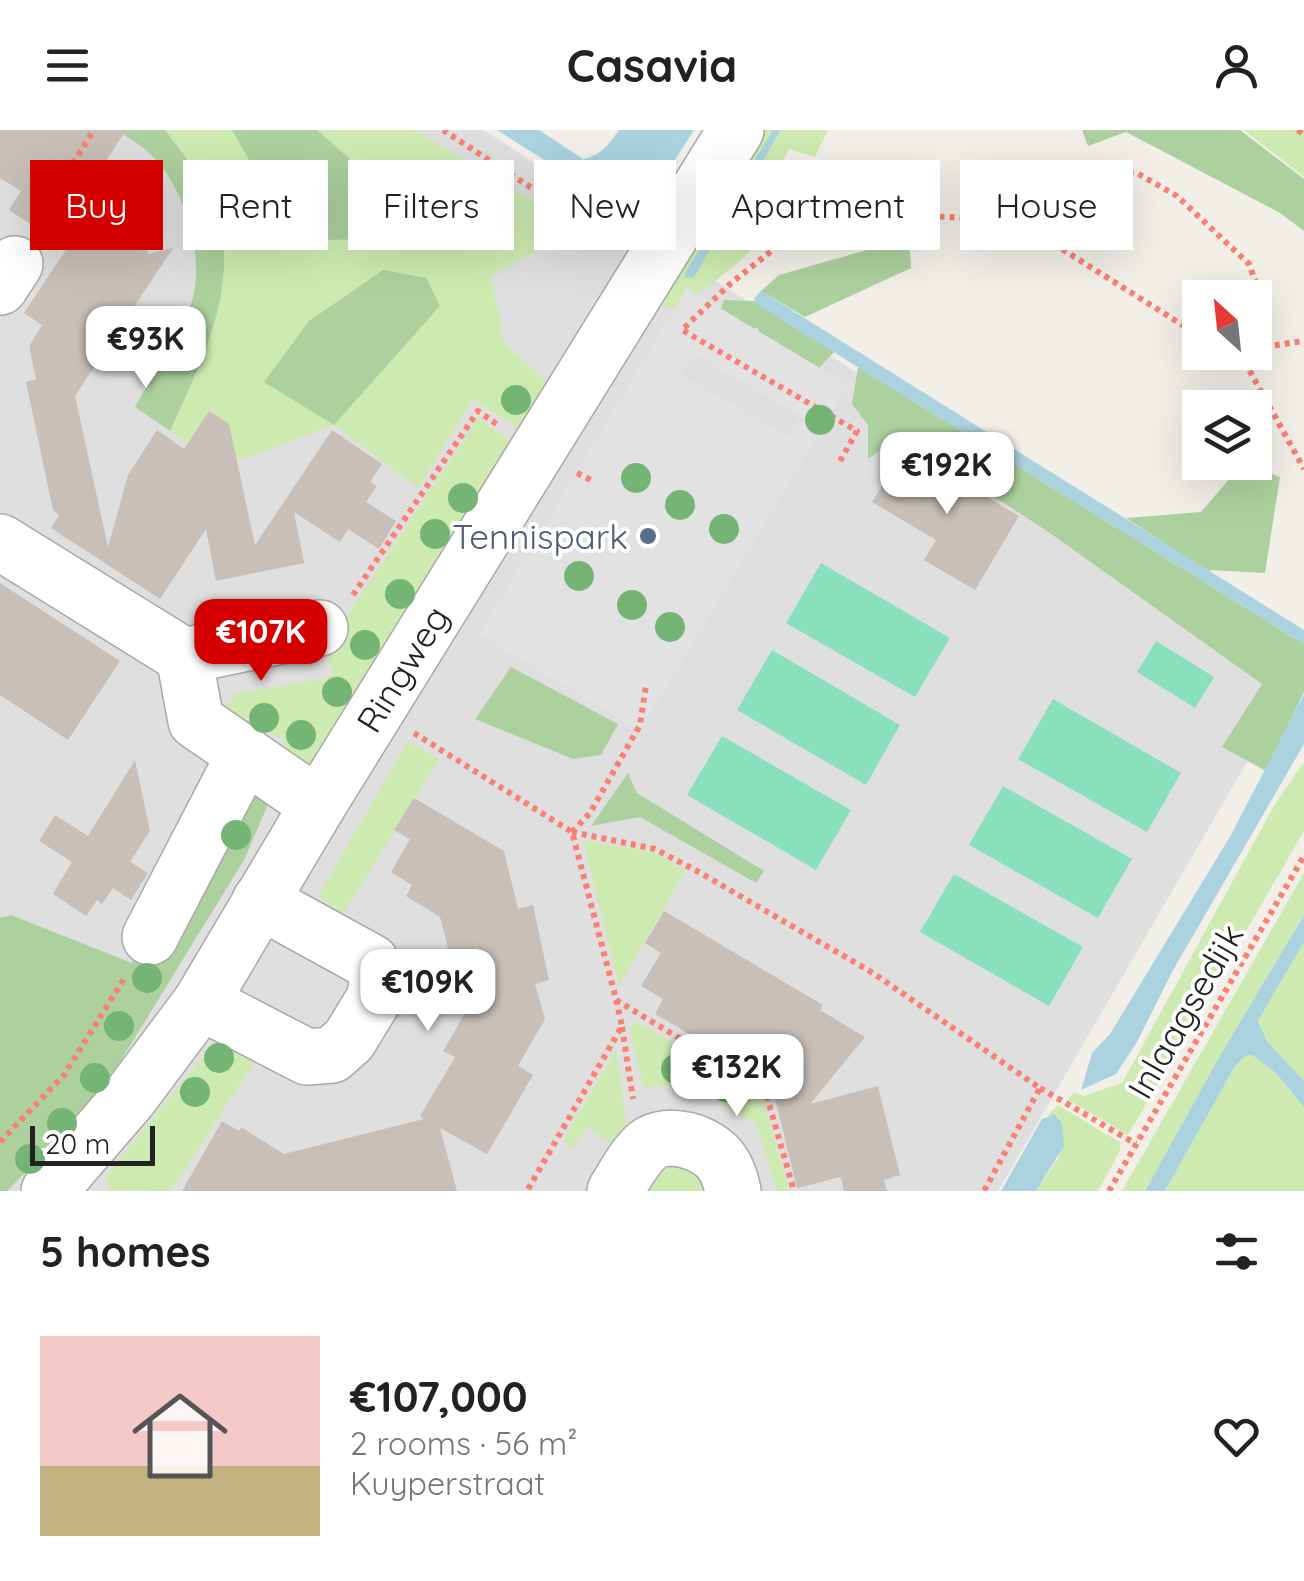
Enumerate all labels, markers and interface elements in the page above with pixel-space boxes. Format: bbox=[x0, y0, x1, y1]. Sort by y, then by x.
text: Casavia bbox=[567, 37, 737, 93]
icon: menu bbox=[40, 38, 95, 93]
icon: person bbox=[1209, 38, 1264, 93]
chip: Buy bbox=[30, 160, 163, 250]
chip: Rent bbox=[183, 160, 328, 250]
chip: Filters bbox=[348, 160, 514, 250]
chip: New bbox=[534, 160, 676, 250]
chip: Apartment bbox=[696, 160, 940, 250]
chip: House bbox=[960, 160, 1133, 250]
north arrow bbox=[1182, 280, 1272, 370]
map controls bbox=[1182, 280, 1272, 480]
pin: €93K bbox=[87, 306, 205, 391]
text: €93K bbox=[108, 318, 184, 358]
button: layers bbox=[1182, 390, 1272, 480]
pin: €192K bbox=[877, 432, 1017, 517]
text: €192K bbox=[902, 444, 992, 484]
place label: Tennispark bbox=[452, 514, 628, 558]
marker: Tennispark bbox=[637, 525, 659, 547]
street label: Ringweg bbox=[347, 597, 458, 740]
pin: €107K bbox=[191, 599, 331, 684]
text: €107K bbox=[216, 611, 306, 651]
street label: Inlaagsedijk bbox=[1117, 916, 1253, 1106]
pin: €109K bbox=[358, 949, 498, 1034]
text: €109K bbox=[382, 961, 474, 1001]
pin: €132K bbox=[667, 1034, 807, 1119]
text: €132K bbox=[693, 1046, 781, 1086]
scale bar bbox=[30, 1121, 155, 1166]
text: 20 m bbox=[45, 1126, 110, 1161]
icon: filters bbox=[1209, 1224, 1264, 1279]
text: 5 homes bbox=[40, 1225, 211, 1278]
text: €107,000 bbox=[350, 1370, 528, 1423]
icon: home bbox=[120, 1376, 240, 1496]
icon: heart bbox=[1209, 1409, 1264, 1464]
text: 2 rooms · 56 m² bbox=[350, 1423, 577, 1463]
text: Kuyperstraat bbox=[350, 1463, 545, 1503]

